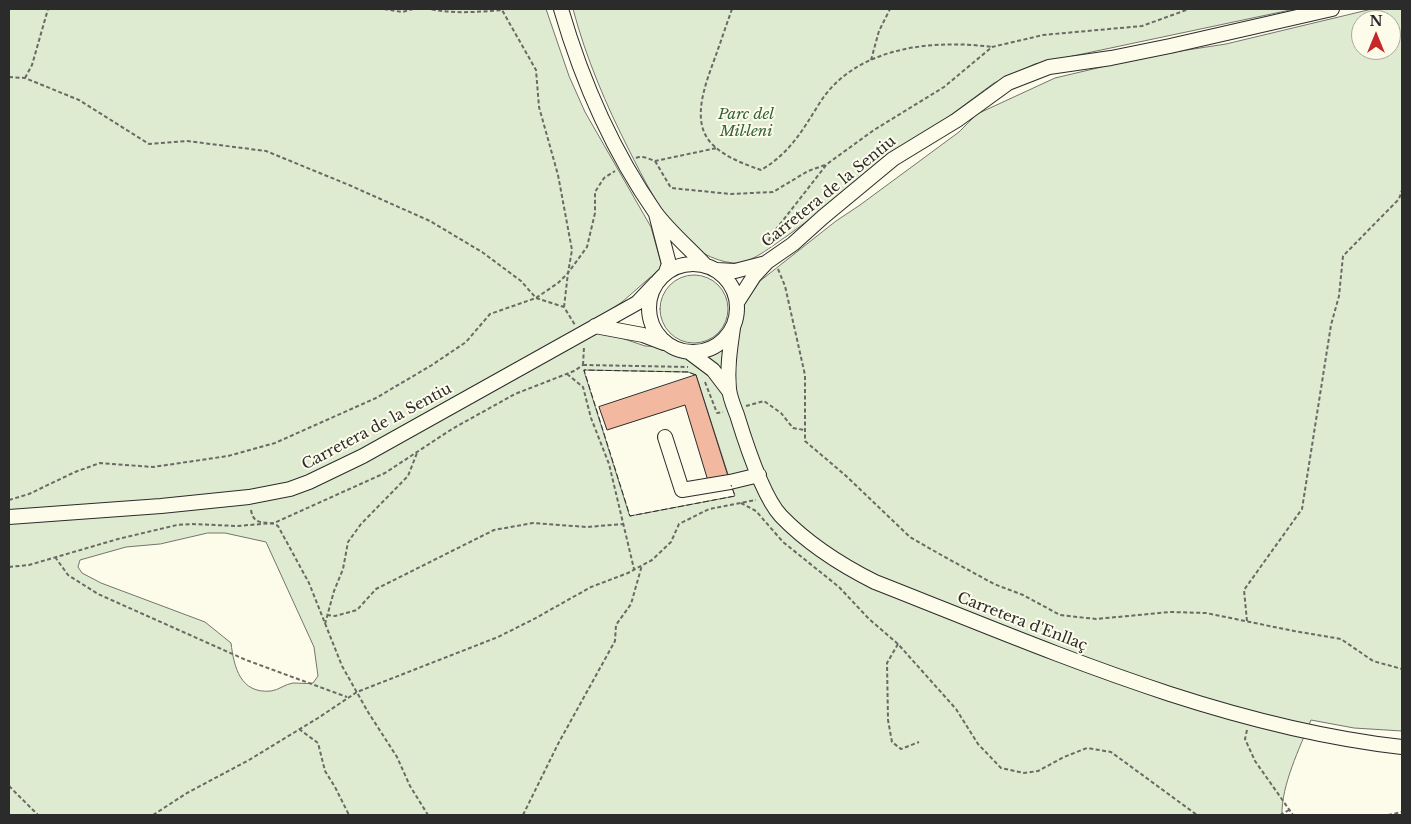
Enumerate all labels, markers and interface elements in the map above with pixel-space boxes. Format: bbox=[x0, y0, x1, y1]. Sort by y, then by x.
north arrow bbox=[1351, 10, 1401, 60]
text: N bbox=[1369, 12, 1383, 30]
park label: Parc del Mil·leni bbox=[718, 106, 774, 141]
street label: Carretera de la Sentiu bbox=[758, 132, 900, 252]
street label: Carretera de la Sentiu bbox=[299, 380, 455, 474]
street label: Carretera d'Enllaç bbox=[954, 589, 1090, 655]

